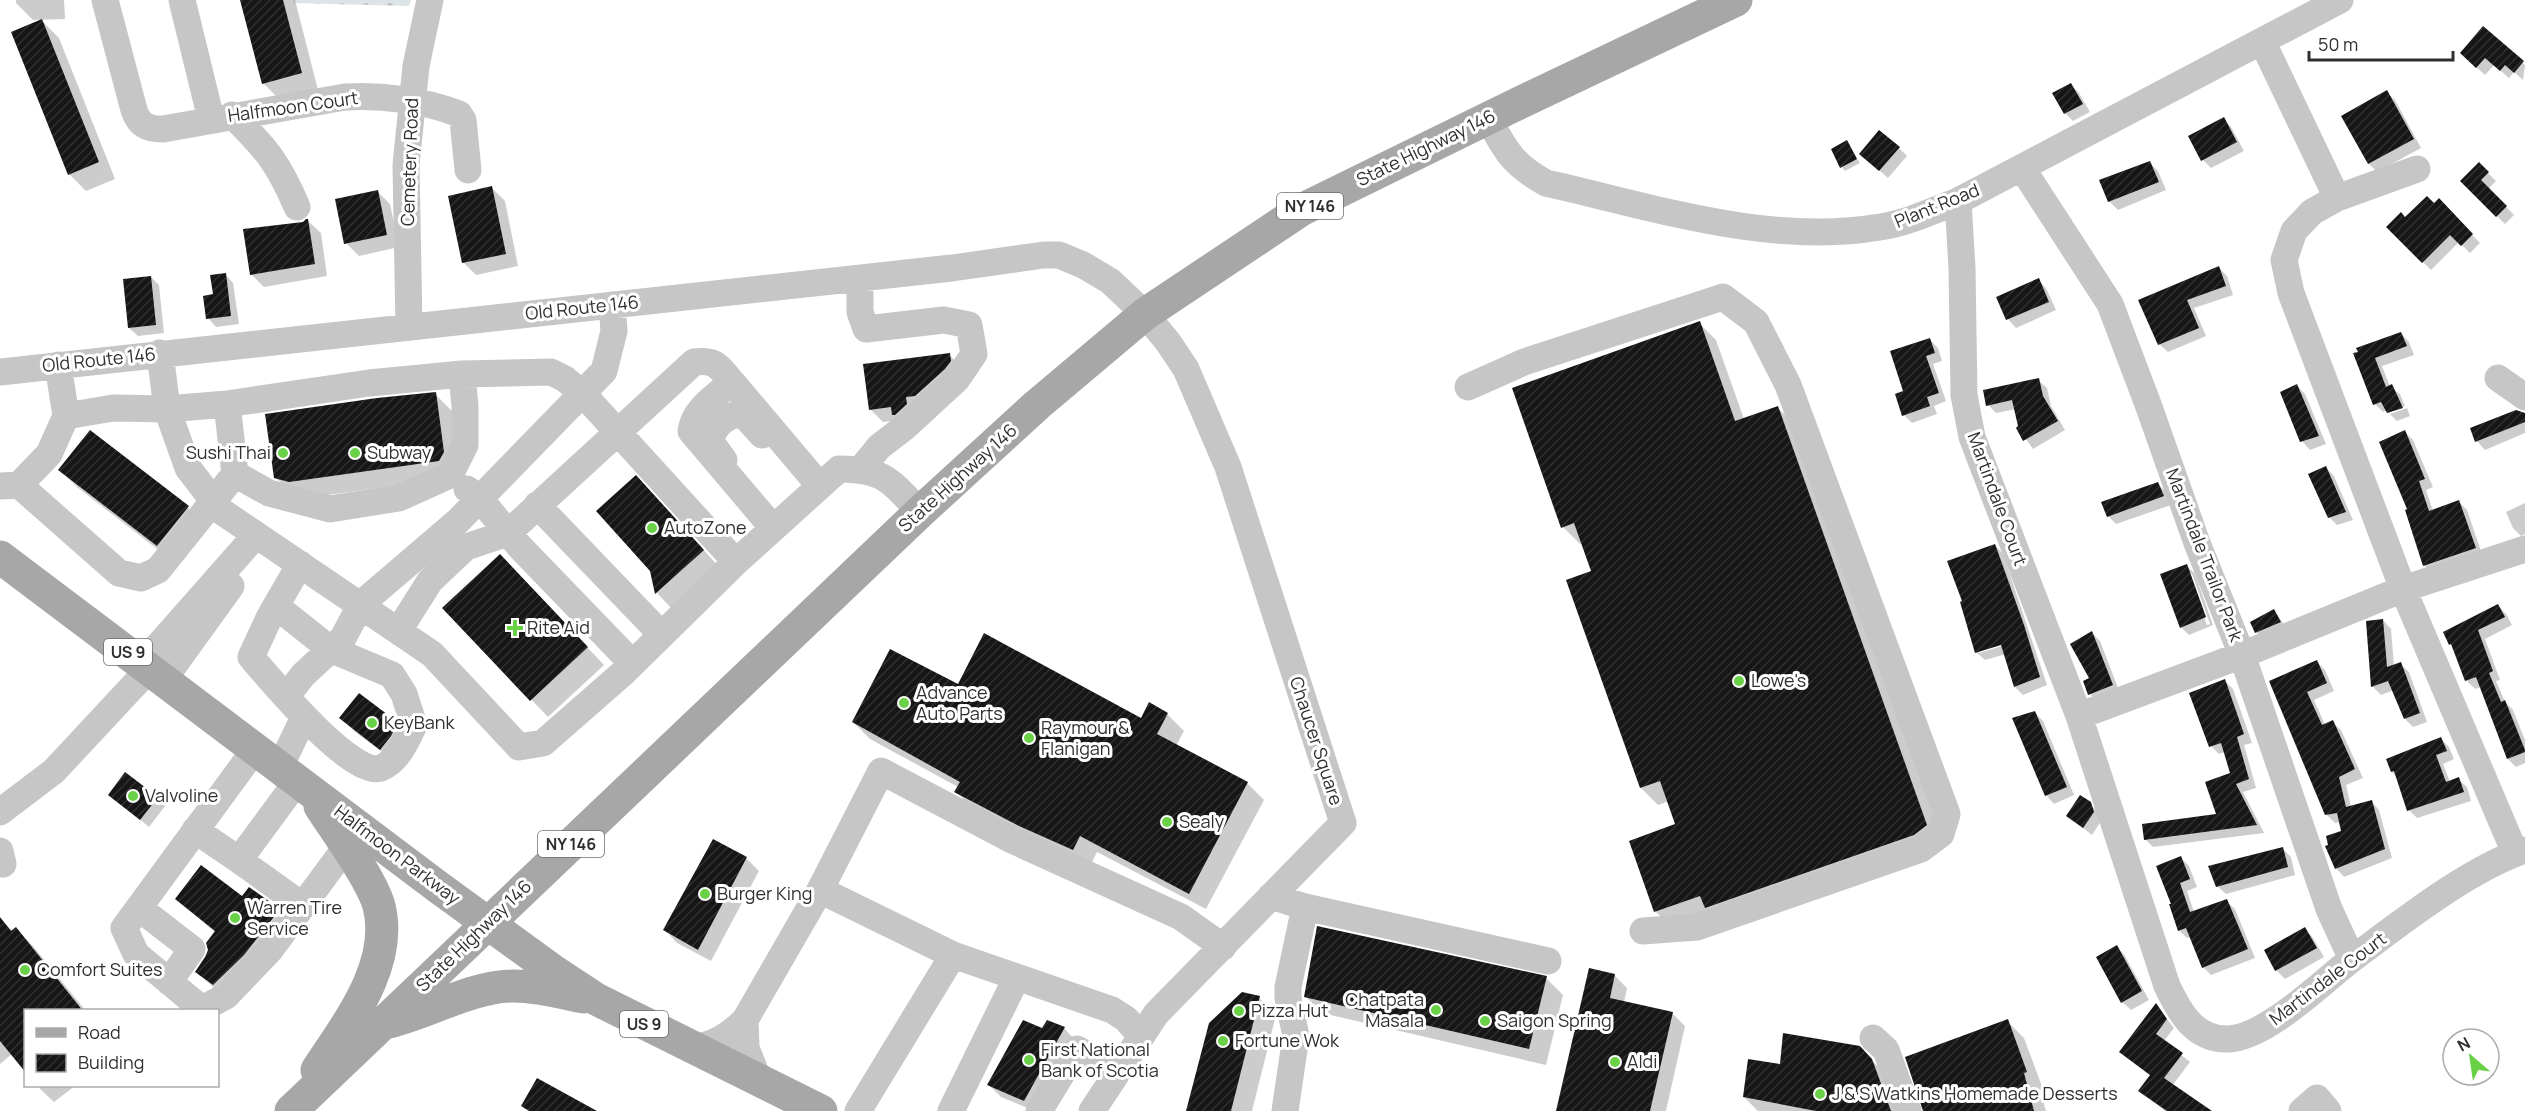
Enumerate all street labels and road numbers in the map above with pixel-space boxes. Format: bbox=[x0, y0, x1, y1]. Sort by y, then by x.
street label: Halfmoon Court bbox=[226, 85, 360, 127]
street label: Cemetery Road bbox=[395, 97, 423, 227]
street label: State Highway 146 bbox=[1352, 103, 1499, 191]
street label: Plant Road bbox=[1891, 177, 1982, 233]
road number: NY 146 bbox=[1277, 193, 1343, 219]
street label: Old Route 146 bbox=[524, 289, 640, 325]
street label: Old Route 146 bbox=[41, 341, 157, 377]
street label: State Highway 146 bbox=[893, 418, 1022, 537]
street label: Martindale Court bbox=[1963, 429, 2033, 569]
street label: Martindale Trailor Park bbox=[2161, 465, 2249, 646]
road number: US 9 bbox=[104, 639, 152, 665]
street label: Chaucer Square bbox=[1285, 673, 1349, 808]
street label: Halfmoon Parkway bbox=[330, 799, 466, 910]
road number: NY 146 bbox=[538, 831, 604, 857]
street label: State Highway 146 bbox=[410, 874, 536, 997]
street label: Martindale Court bbox=[2264, 926, 2391, 1030]
road number: US 9 bbox=[620, 1011, 668, 1037]

